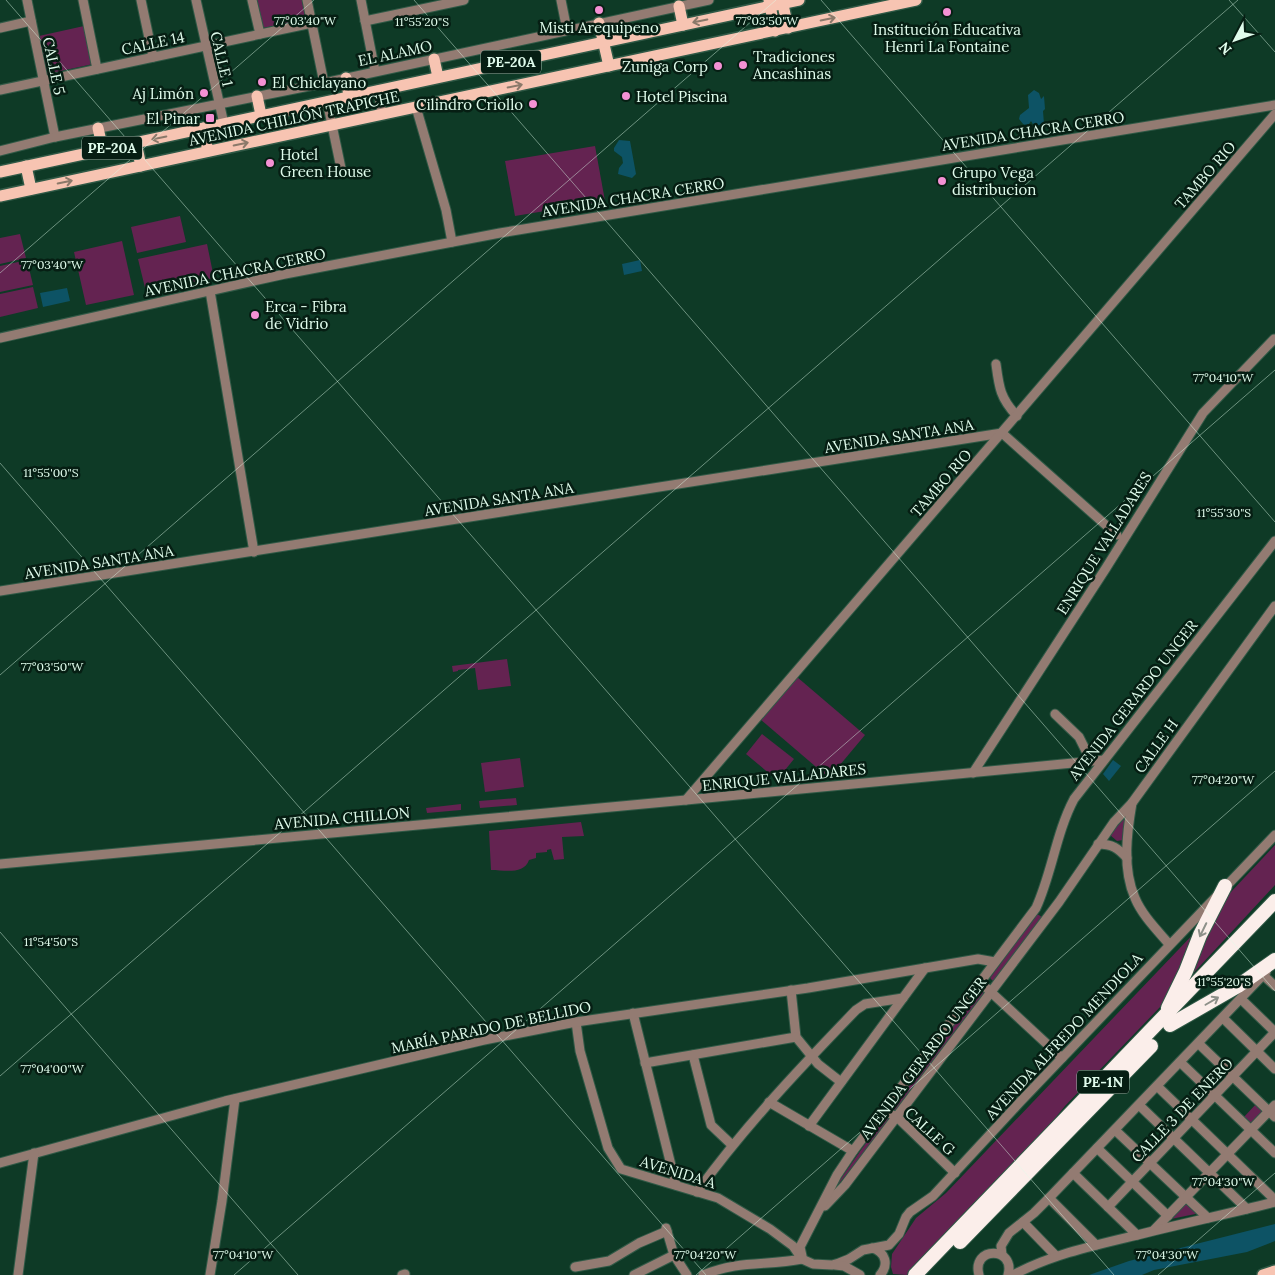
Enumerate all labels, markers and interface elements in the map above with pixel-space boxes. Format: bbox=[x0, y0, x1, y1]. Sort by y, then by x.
marker: Misti Arequipeno bbox=[593, 4, 605, 16]
marker: Institución Educativa Henri La Fontaine bbox=[941, 6, 953, 18]
text: 77°03'40"W bbox=[274, 13, 337, 28]
text: 77°03'50"W bbox=[736, 13, 799, 28]
text: 11°55'20"S bbox=[395, 14, 449, 29]
one-way arrow bbox=[820, 14, 836, 23]
north arrow bbox=[1210, 15, 1260, 65]
one-way arrow bbox=[693, 17, 709, 26]
place label: Misti Arequipeno bbox=[539, 18, 659, 37]
place label: Institución Educativa Henri La Fontaine bbox=[873, 20, 1021, 56]
street label: CALLE 14 bbox=[120, 27, 186, 59]
street label: CALLE 1 bbox=[206, 30, 238, 88]
street label: CALLE 5 bbox=[39, 35, 69, 97]
street label: EL ALAMO bbox=[356, 36, 434, 70]
text: N bbox=[1215, 38, 1236, 59]
place label: Tradiciones Ancashinas bbox=[752, 47, 835, 83]
road number: PE-20A bbox=[481, 51, 541, 74]
place label: Zuniga Corp bbox=[622, 57, 708, 76]
marker: Tradiciones Ancashinas bbox=[737, 59, 749, 71]
marker: Zuniga Corp bbox=[712, 60, 724, 72]
place label: El Chiclayano bbox=[272, 73, 366, 92]
marker: El Chiclayano bbox=[256, 76, 268, 88]
one-way arrow bbox=[507, 81, 523, 90]
place label: Aj Limón bbox=[132, 84, 194, 103]
street label: AVENIDA CHILLÓN TRAPICHE bbox=[186, 86, 401, 150]
marker: Aj Limón bbox=[198, 87, 210, 99]
place label: Hotel Piscina bbox=[636, 87, 728, 106]
marker: Hotel Piscina bbox=[620, 90, 632, 102]
place label: Cilindro Criollo bbox=[416, 95, 523, 114]
marker: Cilindro Criollo bbox=[527, 98, 539, 110]
street label: AVENIDA CHACRA CERRO bbox=[939, 107, 1126, 155]
place label: El Pinar bbox=[146, 109, 200, 128]
marker: El Pinar bbox=[204, 112, 216, 124]
one-way arrow bbox=[151, 134, 167, 143]
road number: PE-20A bbox=[82, 136, 142, 160]
street label: TAMBO RIO bbox=[1170, 137, 1240, 213]
one-way arrow bbox=[232, 139, 248, 148]
place label: Hotel Green House bbox=[280, 145, 371, 181]
marker: Hotel Green House bbox=[264, 157, 276, 169]
place label: Grupo Vega distribucion bbox=[952, 163, 1036, 199]
street label: AVENIDA CHACRA CERRO bbox=[539, 173, 726, 221]
marker: Grupo Vega distribucion bbox=[936, 175, 948, 187]
one-way arrow bbox=[56, 177, 72, 186]
street label: AVENIDA CHACRA CERRO bbox=[142, 243, 327, 301]
text: 77°03'40"W bbox=[21, 257, 84, 272]
place label: Erca - Fibra de Vidrio bbox=[265, 297, 347, 333]
marker: Erca - Fibra de Vidrio bbox=[249, 309, 261, 321]
text: 77°04'10"W bbox=[1193, 370, 1254, 385]
street label: AVENIDA SANTA ANA bbox=[822, 415, 976, 457]
street label: TAMBO RIO bbox=[906, 445, 976, 521]
text: 11°55'00"S bbox=[23, 465, 79, 480]
street label: ENRIQUE VALLADARES bbox=[1052, 468, 1156, 618]
street label: AVENIDA SANTA ANA bbox=[422, 478, 576, 520]
text: 11°55'30"S bbox=[1197, 505, 1251, 520]
street label: AVENIDA SANTA ANA bbox=[22, 541, 176, 583]
street label: AVENIDA GERARDO UNGER bbox=[1064, 616, 1202, 785]
text: 77°03'50"W bbox=[21, 659, 84, 674]
street label: CALLE H bbox=[1130, 715, 1182, 777]
street label: ENRIQUE VALLADARES bbox=[701, 759, 867, 795]
text: 77°04'20"W bbox=[1192, 772, 1255, 787]
street label: AVENIDA CHILLON bbox=[272, 803, 411, 833]
one-way arrow bbox=[1198, 922, 1207, 937]
text: 11°54'50"S bbox=[24, 934, 78, 949]
street label: AVENIDA ALFREDO MENDIOLA bbox=[981, 948, 1147, 1124]
street label: AVENIDA GERARDO UNGER bbox=[855, 973, 991, 1144]
text: 11°55'20"S bbox=[1197, 974, 1251, 989]
one-way arrow bbox=[1204, 996, 1219, 1006]
street label: MARÍA PARADO DE BELLIDO bbox=[389, 997, 593, 1057]
street label: CALLE 3 DE ENERO bbox=[1127, 1054, 1237, 1166]
text: 77°04'00"W bbox=[20, 1061, 85, 1076]
road number: PE-1N bbox=[1077, 1070, 1129, 1094]
street label: CALLE G bbox=[901, 1103, 959, 1159]
street label: AVENIDA A bbox=[637, 1151, 719, 1193]
text: 77°04'30"W bbox=[1192, 1174, 1255, 1189]
text: 77°04'10"W bbox=[213, 1247, 274, 1262]
text: 77°04'20"W bbox=[674, 1247, 737, 1262]
text: 77°04'30"W bbox=[1136, 1247, 1199, 1262]

